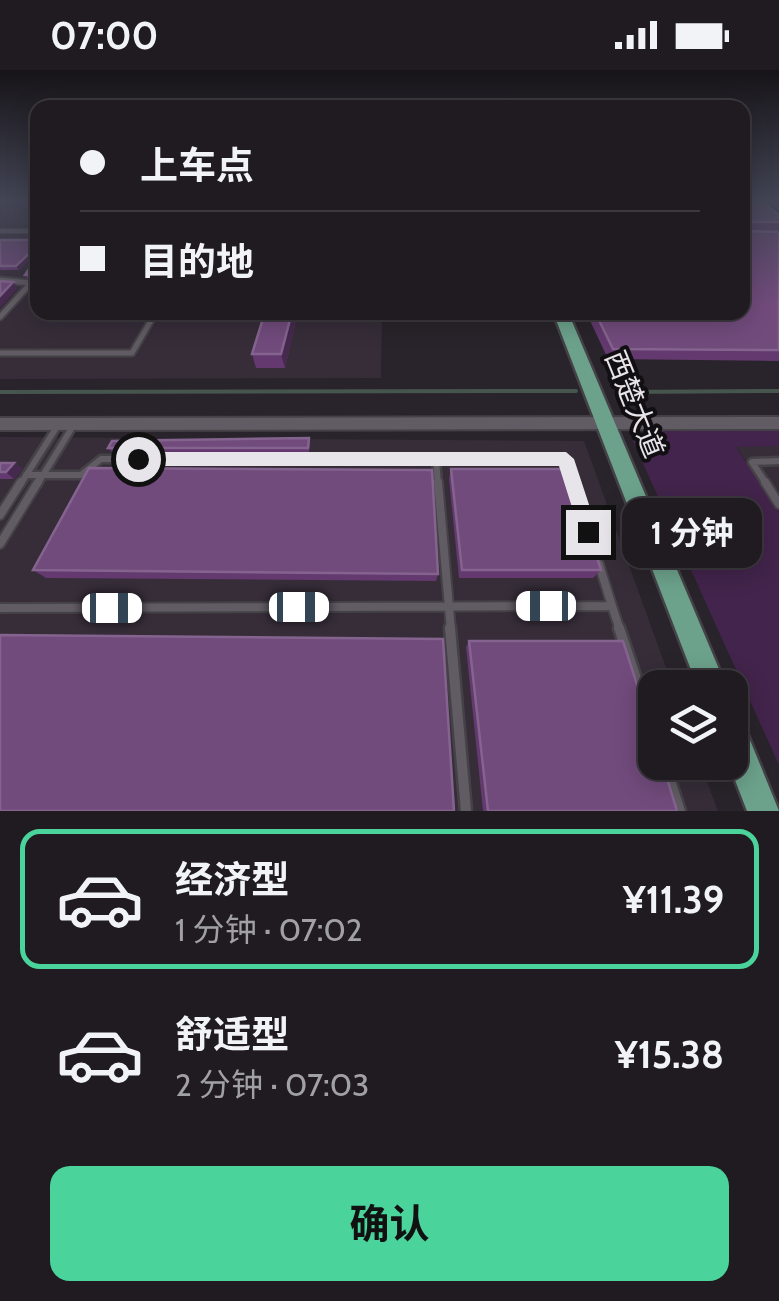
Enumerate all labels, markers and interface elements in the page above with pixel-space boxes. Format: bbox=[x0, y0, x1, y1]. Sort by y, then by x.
text: 07:00 bbox=[50, 12, 158, 59]
text: 上车点 bbox=[140, 142, 254, 189]
text: 目的地 bbox=[140, 238, 254, 285]
street label: 西楚大道 bbox=[598, 346, 672, 462]
route start bbox=[116, 437, 161, 482]
callout: 1 分钟 bbox=[623, 497, 763, 567]
route end bbox=[566, 510, 611, 555]
text: 1 分钟 bbox=[650, 513, 734, 552]
car bbox=[516, 591, 576, 621]
car bbox=[269, 592, 329, 622]
car bbox=[82, 593, 142, 623]
map controls bbox=[638, 670, 748, 780]
button: layers bbox=[638, 670, 748, 780]
icon: car bbox=[55, 854, 145, 944]
text: 经济型 bbox=[175, 856, 289, 903]
text: ¥11.39 bbox=[623, 876, 724, 923]
text: 1 分钟 · 07:02 bbox=[175, 910, 363, 949]
icon: car bbox=[55, 1009, 145, 1099]
text: 舒适型 bbox=[175, 1011, 289, 1058]
text: ¥15.38 bbox=[615, 1031, 724, 1078]
text: 2 分钟 · 07:03 bbox=[175, 1065, 369, 1104]
button: 确认 bbox=[50, 1166, 729, 1281]

